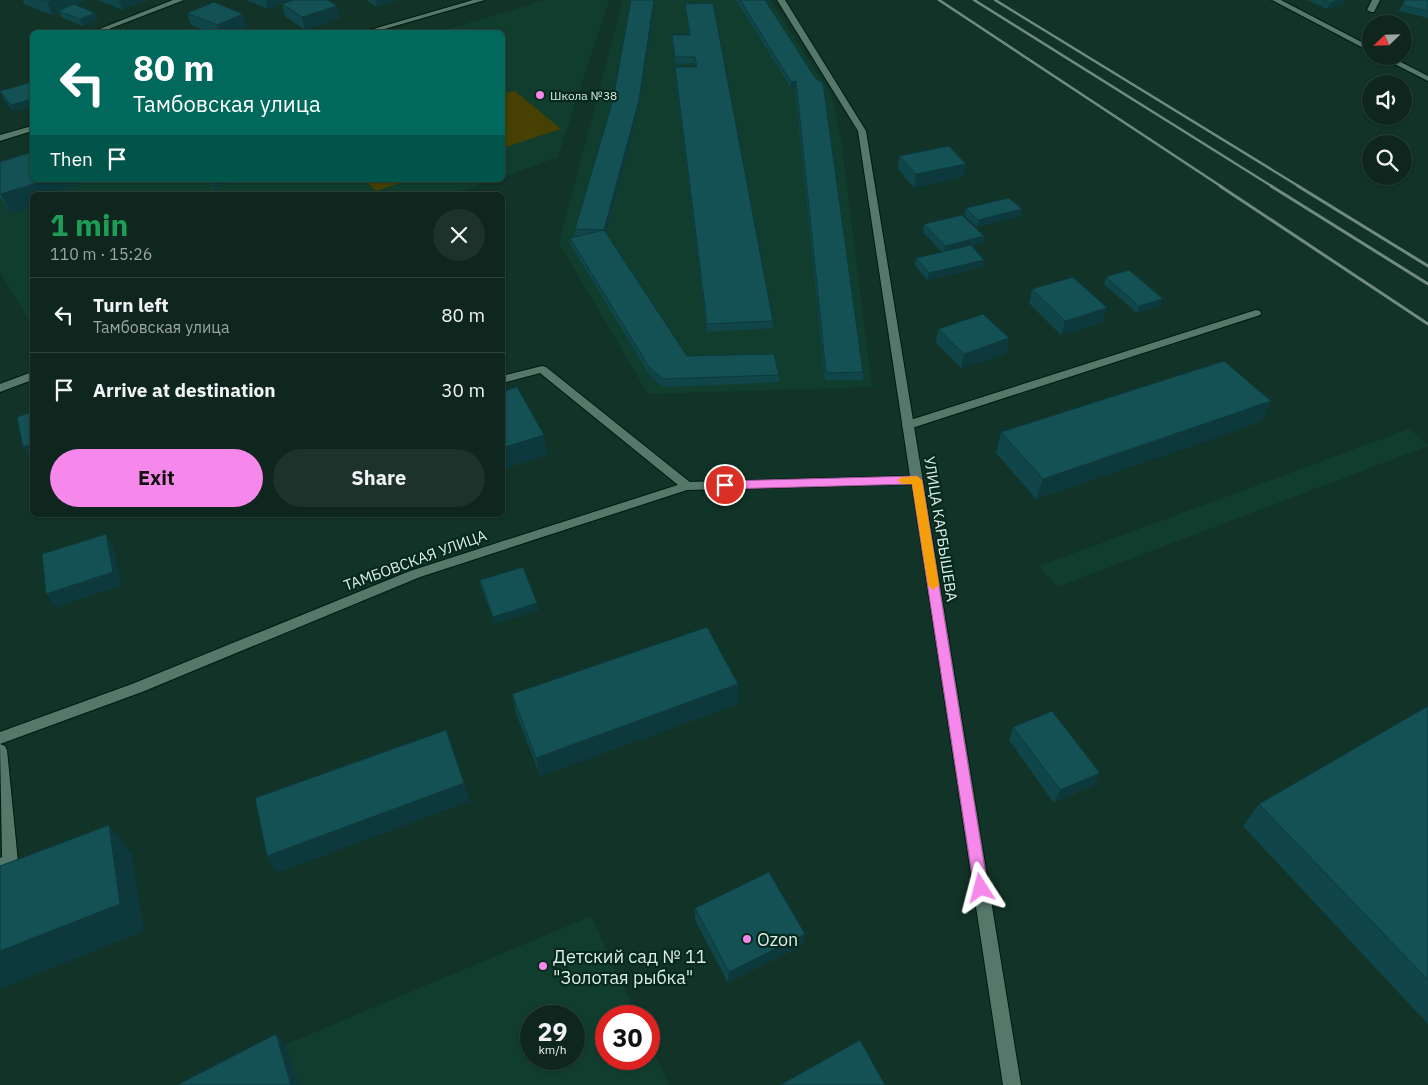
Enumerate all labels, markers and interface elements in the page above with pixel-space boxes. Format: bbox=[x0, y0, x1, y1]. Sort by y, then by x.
north arrow bbox=[1362, 15, 1412, 65]
map controls bbox=[1362, 15, 1412, 185]
text: 80 m bbox=[133, 45, 215, 91]
icon: left bbox=[50, 50, 115, 115]
button: sound bbox=[1362, 75, 1412, 125]
place label: Школа №38 bbox=[550, 88, 617, 103]
text: Тамбовская улица bbox=[133, 89, 321, 118]
marker: Школа №38 bbox=[534, 89, 546, 101]
button: search bbox=[1362, 135, 1412, 185]
icon: arrive bbox=[103, 145, 131, 173]
text: Then bbox=[50, 147, 93, 171]
text: 1 min bbox=[50, 205, 128, 244]
button: close bbox=[433, 209, 485, 261]
text: 110 m · 15:26 bbox=[50, 244, 152, 264]
text: Turn left bbox=[93, 293, 169, 317]
icon: left bbox=[50, 301, 78, 329]
text: 80 m bbox=[441, 303, 485, 327]
text: Тамбовская улица bbox=[93, 317, 230, 337]
icon: arrive bbox=[50, 376, 78, 404]
text: Arrive at destination bbox=[93, 378, 276, 402]
text: 30 m bbox=[441, 378, 485, 402]
button: Exit bbox=[50, 449, 263, 507]
button: Share bbox=[273, 449, 485, 507]
street label: УЛИЦА КАРБЫШЕВА bbox=[920, 455, 962, 603]
pin bbox=[704, 464, 746, 506]
icon: arrive bbox=[711, 471, 739, 499]
street label: ТАМБОВСКАЯ УЛИЦА bbox=[341, 525, 490, 595]
position arrow bbox=[954, 861, 1006, 913]
place label: Ozon bbox=[757, 928, 798, 951]
marker: Ozon bbox=[741, 933, 753, 945]
place label: Детский сад № 11 "Золотая рыбка" bbox=[553, 945, 707, 989]
marker: Детский сад № 11 "Золотая рыбка" bbox=[537, 960, 549, 972]
speed limit sign: 30 bbox=[595, 1005, 660, 1070]
text: 29 bbox=[537, 1015, 568, 1048]
text: km/h bbox=[538, 1042, 567, 1057]

